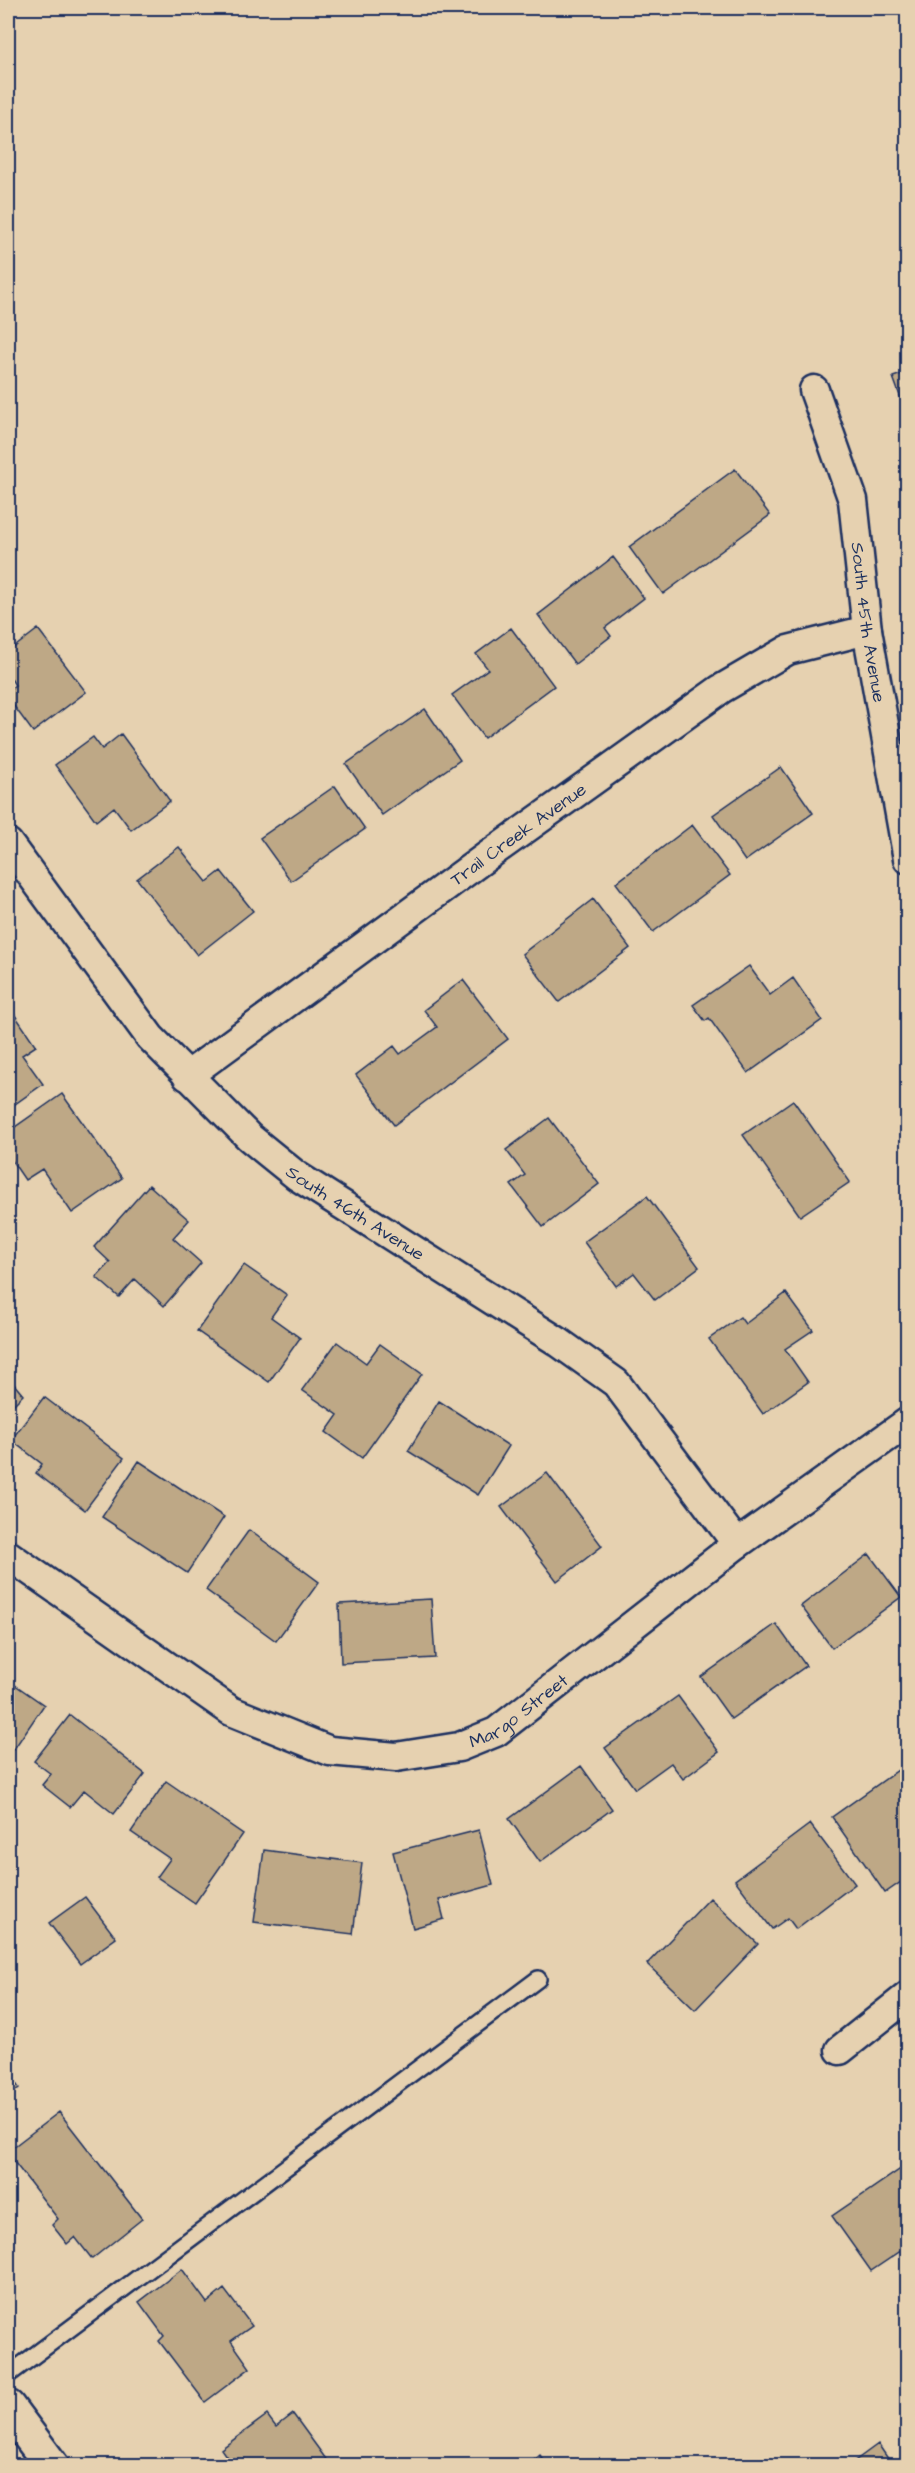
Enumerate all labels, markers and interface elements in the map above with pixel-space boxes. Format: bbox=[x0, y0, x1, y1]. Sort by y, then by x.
street label: South 45th Avenue bbox=[845, 541, 892, 705]
street label: Trail Creek Avenue bbox=[445, 777, 592, 892]
street label: South 46th Avenue bbox=[280, 1160, 429, 1267]
street label: Margo Street bbox=[466, 1668, 574, 1755]

